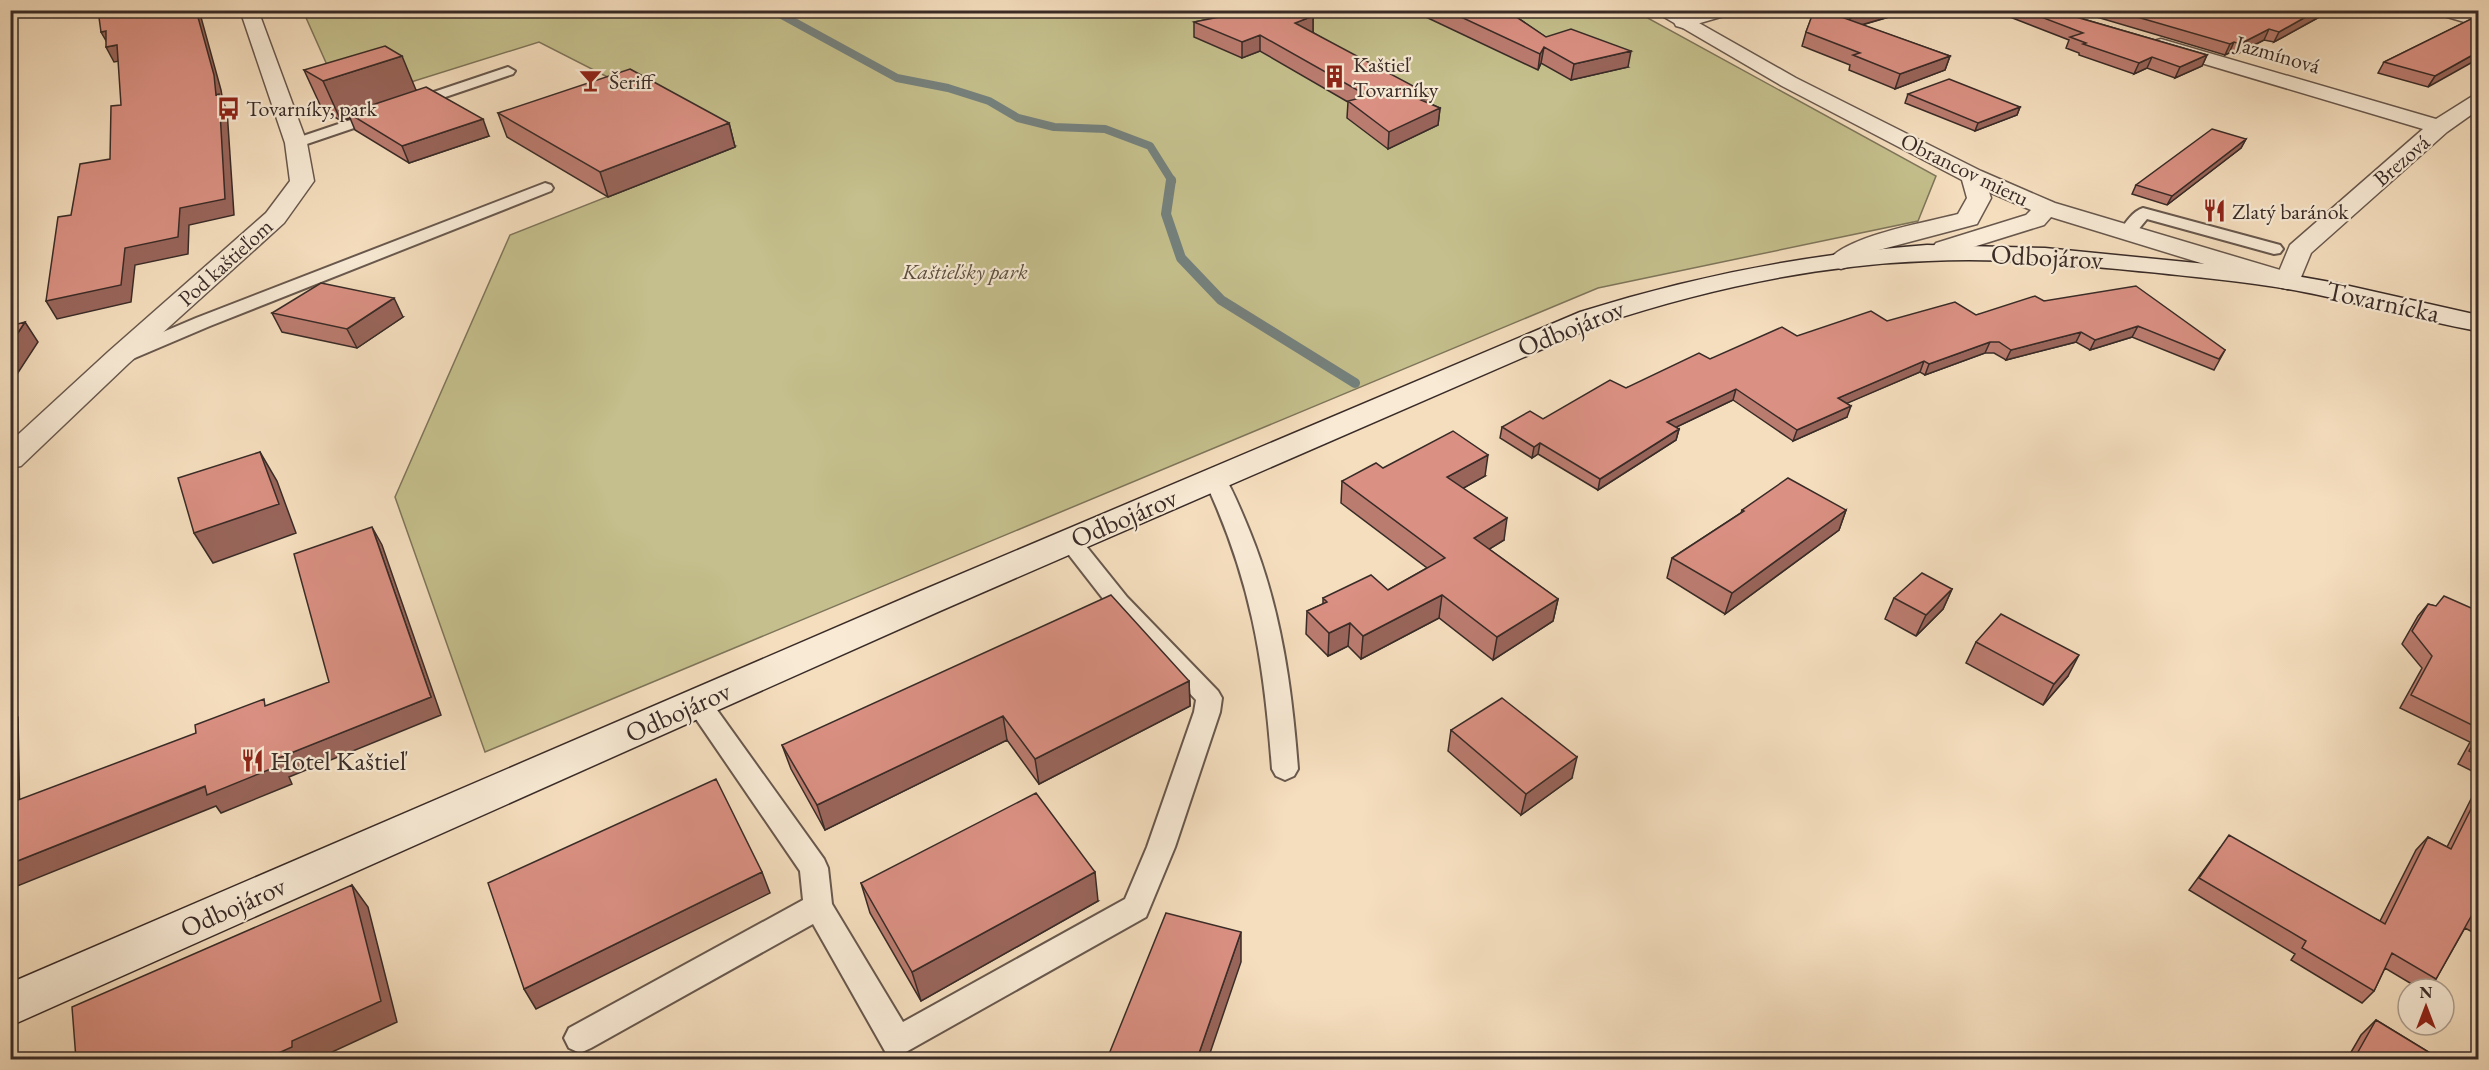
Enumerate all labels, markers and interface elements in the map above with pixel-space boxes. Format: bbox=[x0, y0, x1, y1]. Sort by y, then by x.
street label: Jazmínová bbox=[2230, 28, 2324, 80]
place label: Kaštieľ Tovarníky bbox=[1353, 50, 1439, 104]
building icon: Kaštieľ Tovarníky bbox=[1322, 64, 1348, 90]
place label: Šeriff bbox=[609, 67, 656, 96]
bar icon: Šeriff bbox=[578, 68, 604, 94]
place label: Tovarníky, park bbox=[246, 94, 377, 123]
bus stop icon: Tovarníky, park bbox=[215, 95, 241, 121]
street label: Obrancov mieru bbox=[1896, 126, 2034, 213]
street label: Brezová bbox=[2367, 128, 2436, 193]
place label: Zlatý baránok bbox=[2232, 197, 2349, 226]
restaurant icon: Zlatý baránok bbox=[2201, 198, 2227, 224]
street label: Pod kaštieľom bbox=[172, 212, 279, 313]
street label: Odbojárov bbox=[1990, 236, 2104, 277]
park label: Kaštieľsky park bbox=[901, 257, 1028, 286]
street label: Tovarnícka bbox=[2323, 272, 2443, 331]
street label: Odbojárov bbox=[1512, 290, 1630, 365]
street label: Odbojárov bbox=[1065, 479, 1182, 556]
street label: Odbojárov bbox=[619, 673, 736, 750]
place label: Hotel Kaštieľ bbox=[270, 743, 408, 778]
restaurant icon: Hotel Kaštieľ bbox=[239, 748, 265, 774]
street label: Odbojárov bbox=[174, 868, 291, 945]
north arrow bbox=[2396, 977, 2456, 1037]
text: N bbox=[2420, 982, 2433, 1003]

